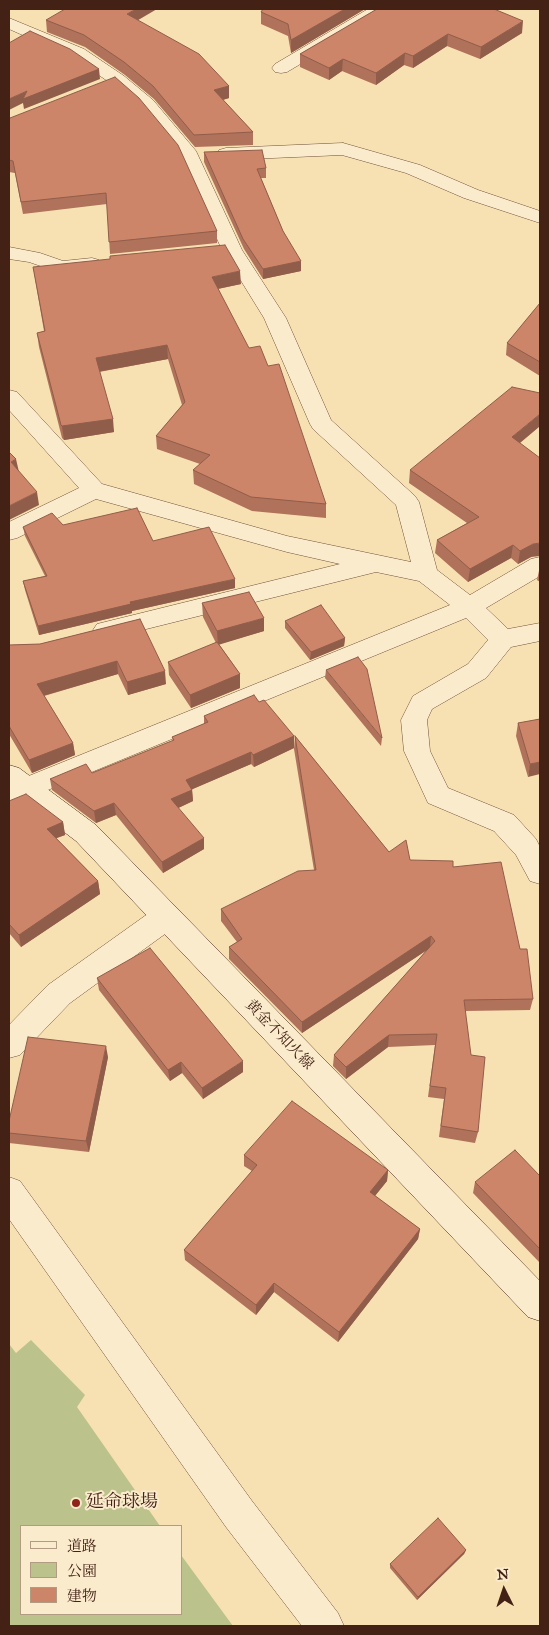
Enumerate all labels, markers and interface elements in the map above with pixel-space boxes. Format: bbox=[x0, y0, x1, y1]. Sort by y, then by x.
street label: 黄金不知火線 bbox=[241, 996, 317, 1074]
place label: 延命球場 bbox=[86, 1492, 158, 1514]
marker: 延命球場 bbox=[70, 1497, 82, 1509]
legend bbox=[20, 1525, 182, 1615]
text: 道路 bbox=[67, 1537, 97, 1555]
text: 公園 bbox=[67, 1562, 97, 1580]
north arrow bbox=[479, 1565, 529, 1615]
text: N bbox=[496, 1566, 509, 1583]
text: 建物 bbox=[67, 1587, 97, 1605]

